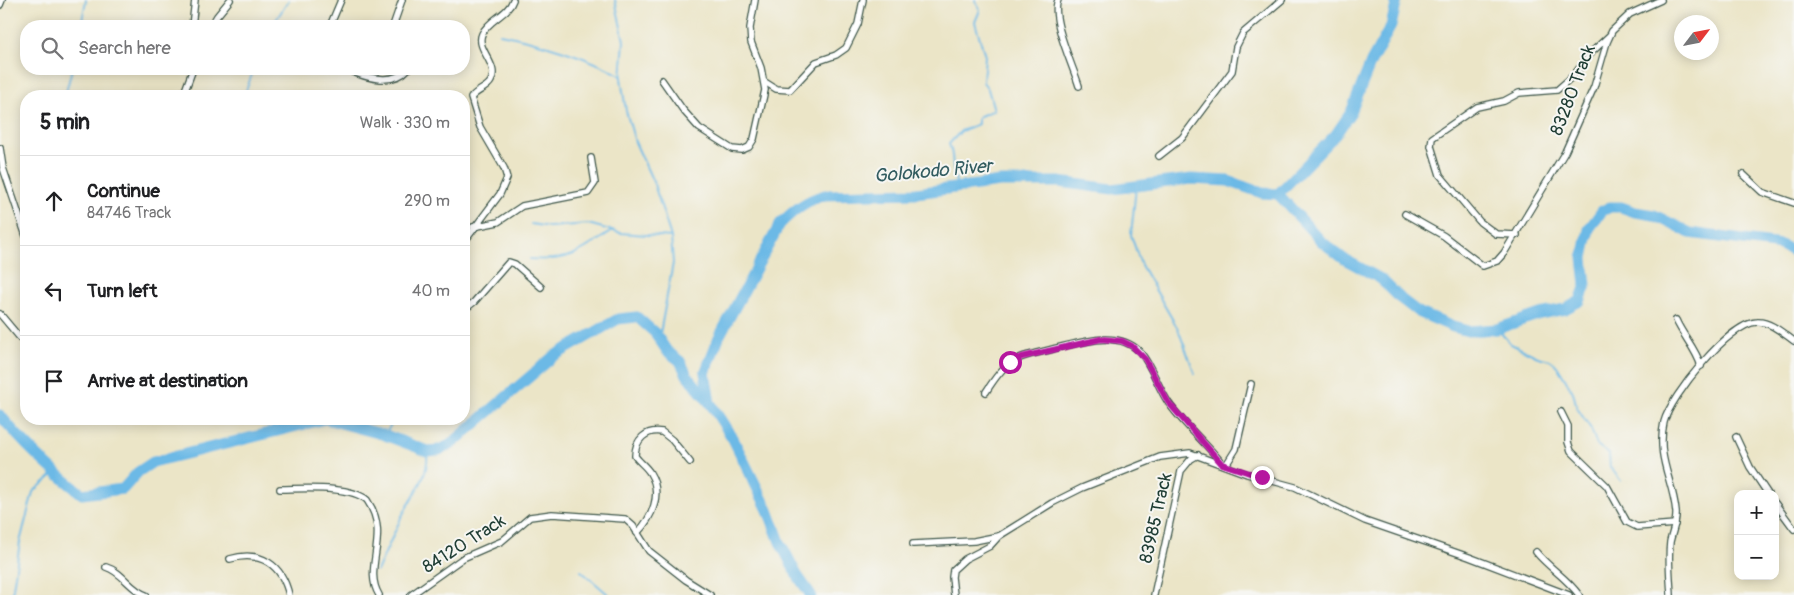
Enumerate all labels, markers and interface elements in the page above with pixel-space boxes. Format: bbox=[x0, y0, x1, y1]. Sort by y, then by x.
north arrow bbox=[1674, 15, 1719, 60]
search box bbox=[20, 20, 470, 75]
icon: search bbox=[38, 34, 66, 62]
text: Search here bbox=[78, 36, 171, 60]
street label: 83280 Track bbox=[1545, 41, 1601, 139]
text: 5 min bbox=[40, 109, 90, 136]
text: Walk · 330 m bbox=[360, 113, 450, 133]
water label: Golokodo River bbox=[873, 154, 995, 188]
text: Continue bbox=[87, 179, 160, 203]
icon: ahead bbox=[40, 187, 68, 215]
text: 290 m bbox=[404, 191, 450, 211]
text: 84746 Track bbox=[87, 203, 171, 223]
icon: left bbox=[40, 277, 68, 305]
text: Turn left bbox=[87, 279, 157, 303]
text: 40 m bbox=[412, 281, 450, 301]
route start bbox=[999, 351, 1022, 374]
icon: arrive bbox=[40, 367, 68, 395]
text: Arrive at destination bbox=[87, 369, 248, 393]
route end bbox=[1251, 466, 1274, 489]
street label: 83985 Track bbox=[1134, 470, 1178, 565]
map controls bbox=[1734, 490, 1779, 580]
button: + bbox=[1734, 490, 1779, 535]
street label: 84120 Track bbox=[418, 509, 510, 579]
button: − bbox=[1734, 535, 1779, 580]

